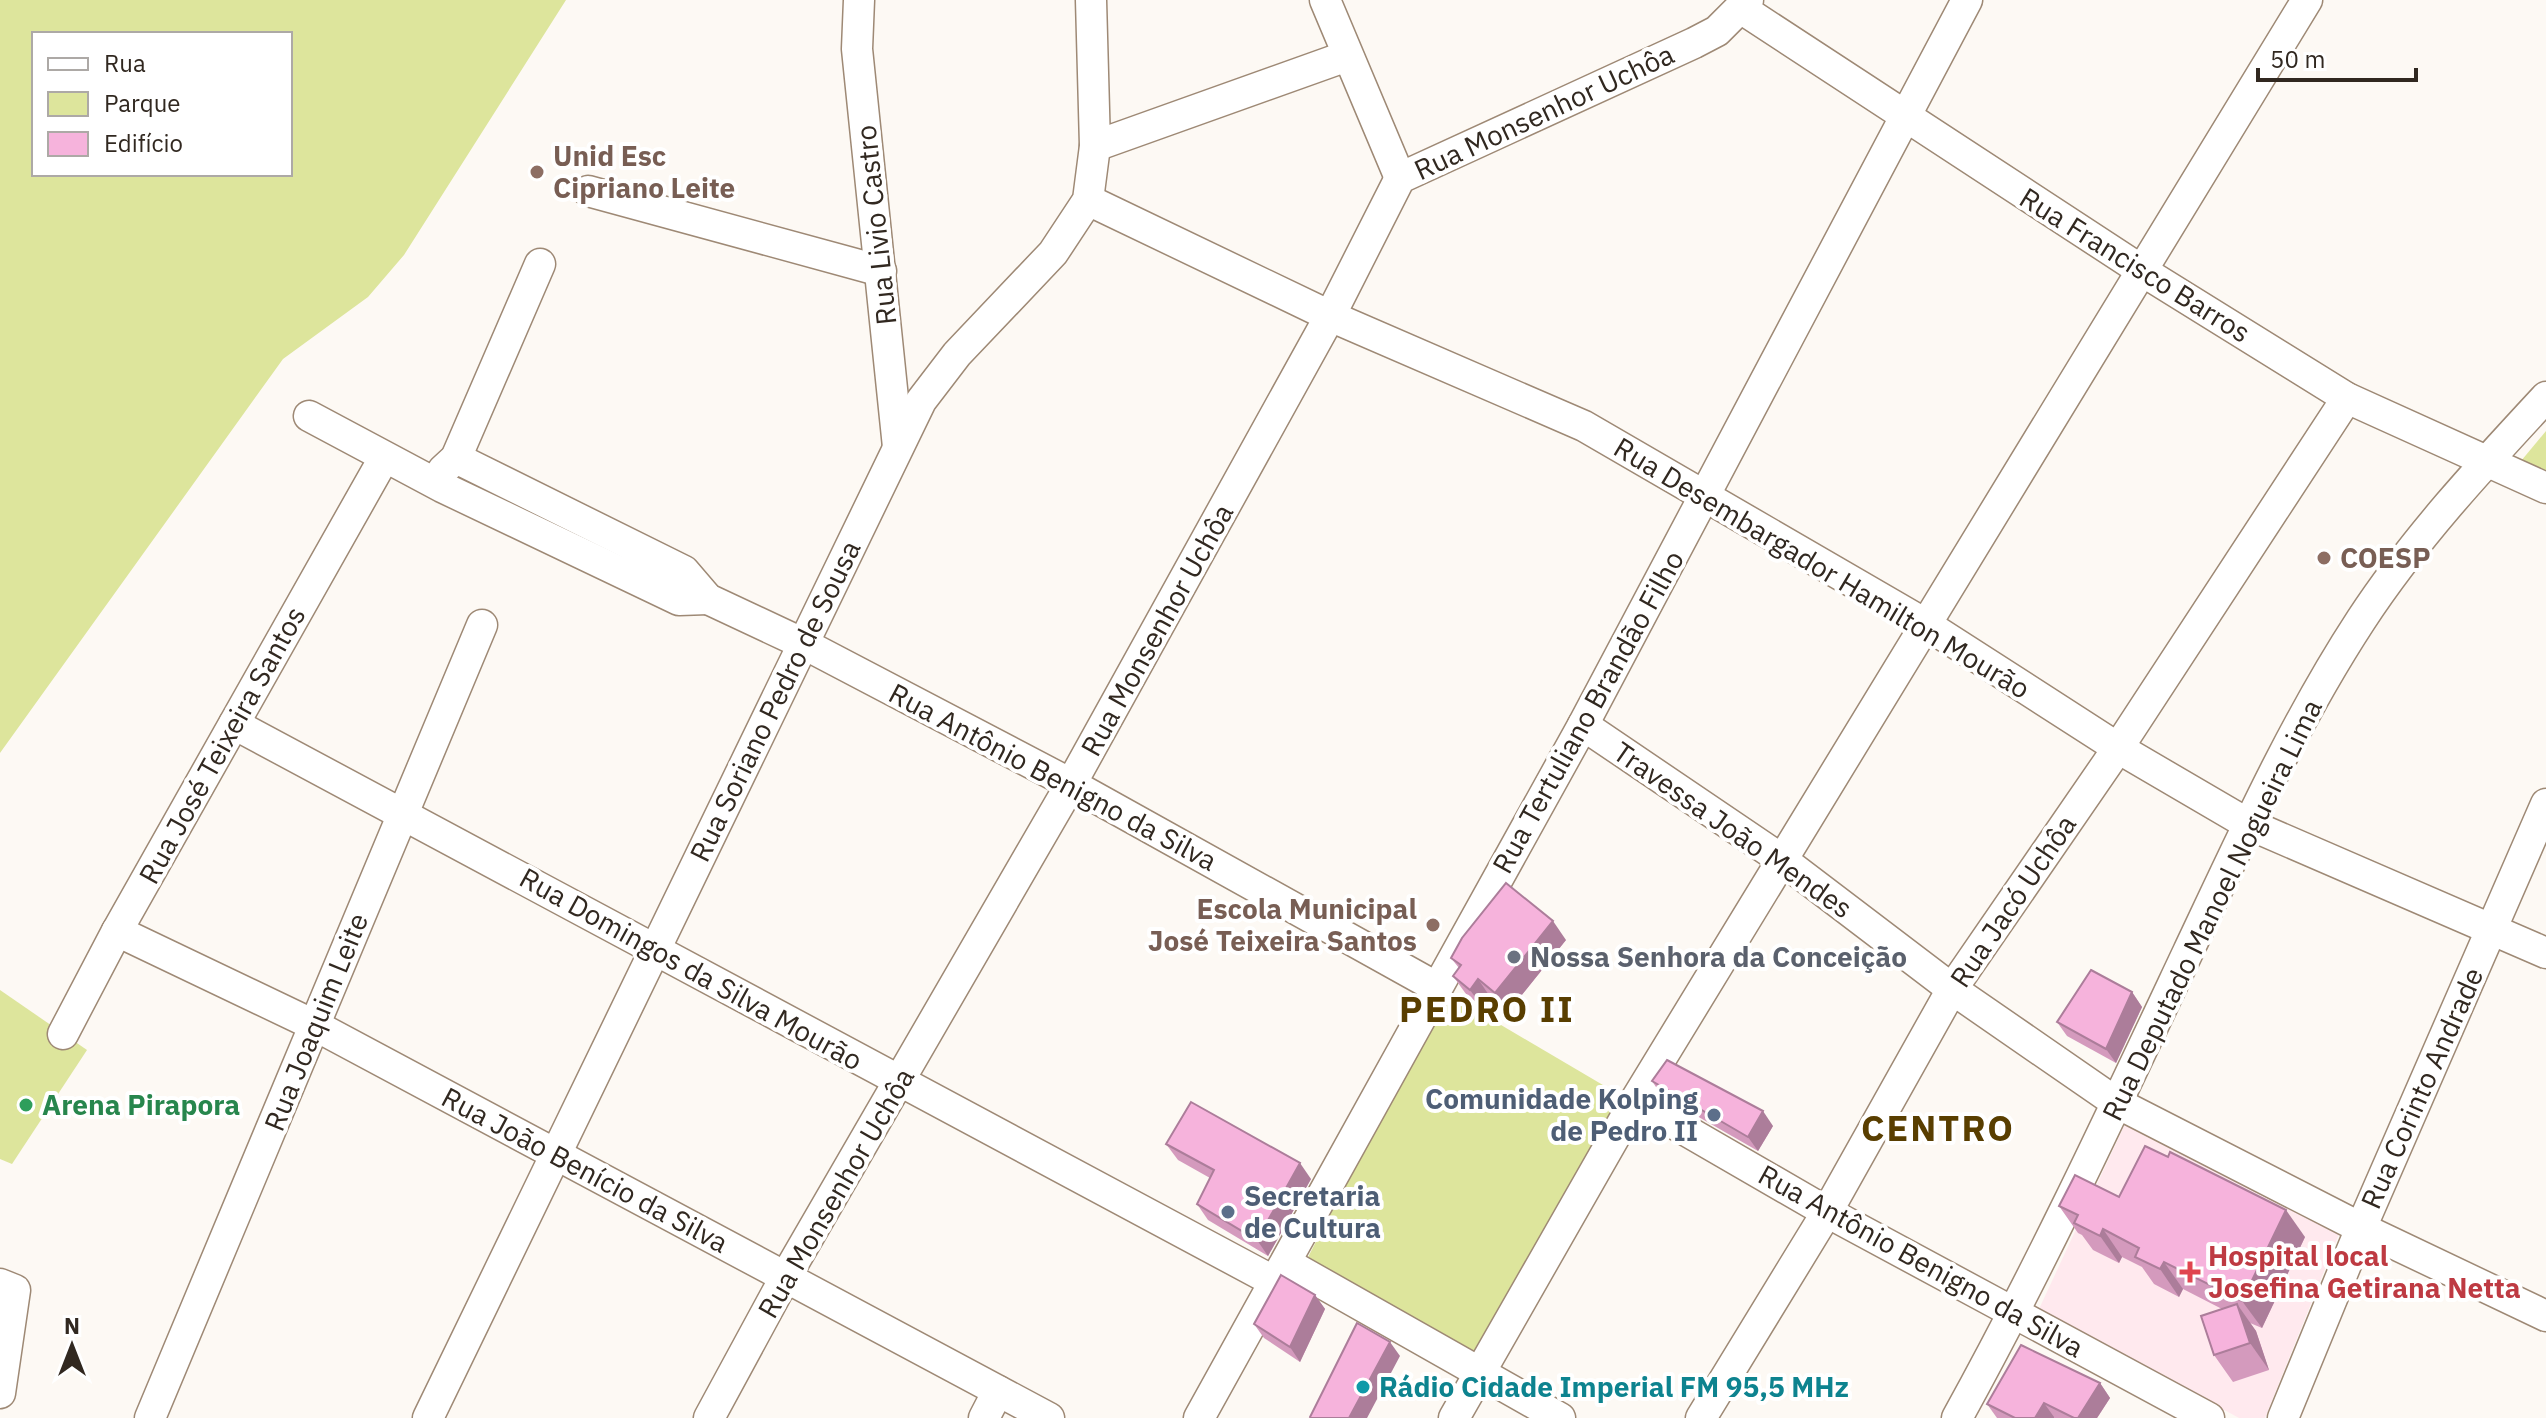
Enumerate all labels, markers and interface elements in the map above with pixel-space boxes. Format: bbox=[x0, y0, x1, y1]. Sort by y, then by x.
legend bbox=[32, 32, 292, 176]
scale bar bbox=[2258, 32, 2416, 82]
street label: Rua Monsenhor Uchôa bbox=[1408, 35, 1680, 188]
text: 50 m bbox=[2270, 43, 2325, 75]
text: Rua bbox=[104, 47, 146, 79]
text: Parque bbox=[104, 87, 181, 119]
street label: Rua Livio Castro bbox=[847, 123, 904, 327]
text: Edifício bbox=[104, 127, 183, 159]
place label: Unid Esc Cipriano Leite bbox=[553, 137, 735, 206]
marker: Unid Esc Cipriano Leite bbox=[528, 163, 546, 181]
street label: Rua Francisco Barros bbox=[2013, 179, 2258, 351]
street label: Rua Desembargador Hamilton Mourão bbox=[1607, 428, 2037, 707]
street label: Rua Monsenhor Uchôa bbox=[1072, 497, 1241, 762]
street label: Rua Soriano Pedro de Sousa bbox=[681, 534, 869, 867]
place label: COESP bbox=[2340, 539, 2431, 576]
street label: Rua Tertuliano Brandão Filho bbox=[1483, 544, 1692, 880]
marker: COESP bbox=[2315, 549, 2333, 567]
street label: Rua José Teixeira Santos bbox=[130, 599, 313, 890]
street label: Rua Antônio Benigno da Silva bbox=[883, 674, 1224, 879]
street label: Rua Deputado Manoel Nogueira Lima bbox=[2093, 693, 2330, 1127]
street label: Travessa João Mendes bbox=[1606, 733, 1860, 926]
street label: Rua Jacó Uchôa bbox=[1941, 807, 2084, 994]
street label: Rua Domingos da Silva Mourão bbox=[513, 859, 869, 1078]
place label: Escola Municipal José Teixeira Santos bbox=[1148, 890, 1417, 959]
street label: Rua Joaquim Leite bbox=[255, 907, 376, 1136]
marker: Escola Municipal José Teixeira Santos bbox=[1424, 916, 1442, 934]
place label: Nossa Senhora da Conceição bbox=[1530, 938, 1907, 975]
marker: Nossa Senhora da Conceição bbox=[1505, 948, 1523, 966]
street label: Rua Corinto Andrade bbox=[2352, 961, 2491, 1214]
district label: PEDRO II bbox=[1399, 985, 1575, 1032]
street label: Rua Monsenhor Uchôa bbox=[749, 1061, 922, 1324]
street label: Rua João Benício da Silva bbox=[436, 1078, 735, 1261]
place label: Comunidade Kolping de Pedro II bbox=[1425, 1080, 1699, 1149]
place label: Arena Pirapora bbox=[42, 1086, 240, 1123]
marker: Arena Pirapora bbox=[17, 1096, 35, 1114]
district label: CENTRO bbox=[1861, 1104, 2015, 1151]
marker: Comunidade Kolping de Pedro II bbox=[1705, 1106, 1723, 1124]
street label: Rua Antônio Benigno da Silva bbox=[1752, 1156, 2090, 1366]
place label: Secretaria de Cultura bbox=[1244, 1177, 1381, 1246]
marker: Secretaria de Cultura bbox=[1219, 1203, 1237, 1221]
place label: Hospital local Josefina Getirana Netta bbox=[2208, 1237, 2521, 1306]
marker: Hospital local Josefina Getirana Netta bbox=[2179, 1261, 2201, 1283]
north arrow bbox=[32, 1306, 112, 1386]
text: N bbox=[64, 1311, 80, 1340]
place label: Rádio Cidade Imperial FM 95,5 MHz bbox=[1379, 1368, 1849, 1405]
marker: Rádio Cidade Imperial FM 95,5 MHz bbox=[1354, 1378, 1372, 1396]

